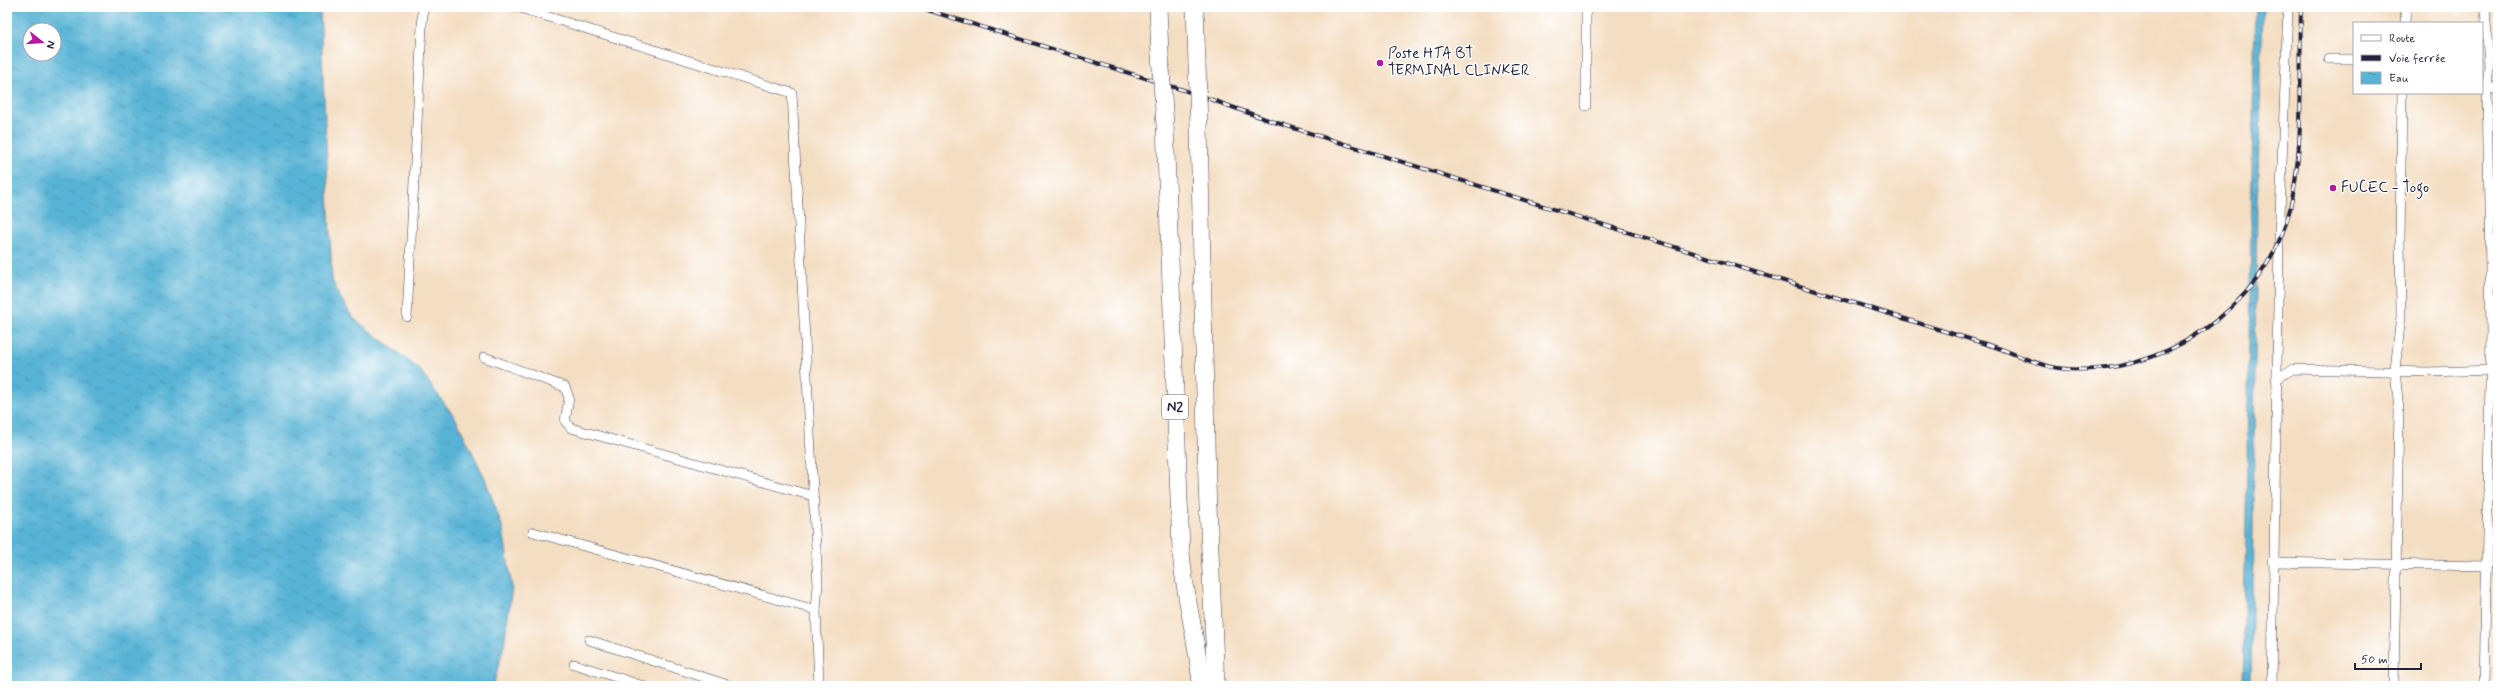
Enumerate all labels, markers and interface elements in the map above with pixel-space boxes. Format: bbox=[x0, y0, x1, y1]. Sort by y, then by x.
north arrow bbox=[22, 22, 62, 62]
legend bbox=[2353, 22, 2483, 94]
text: Route bbox=[2389, 31, 2415, 47]
text: N bbox=[43, 39, 58, 50]
place label: Poste HTA BT TERMINAL CLINKER bbox=[1388, 44, 1530, 81]
text: Voie ferrée bbox=[2389, 51, 2446, 67]
marker: Poste HTA BT TERMINAL CLINKER bbox=[1375, 58, 1385, 68]
text: Eau bbox=[2389, 71, 2409, 87]
place label: FUCEC - Togo bbox=[2341, 178, 2429, 199]
marker: FUCEC - Togo bbox=[2328, 183, 2338, 193]
road number: N2 bbox=[1162, 395, 1188, 419]
scale bar bbox=[2355, 645, 2421, 671]
text: 50 m bbox=[2361, 652, 2388, 668]

